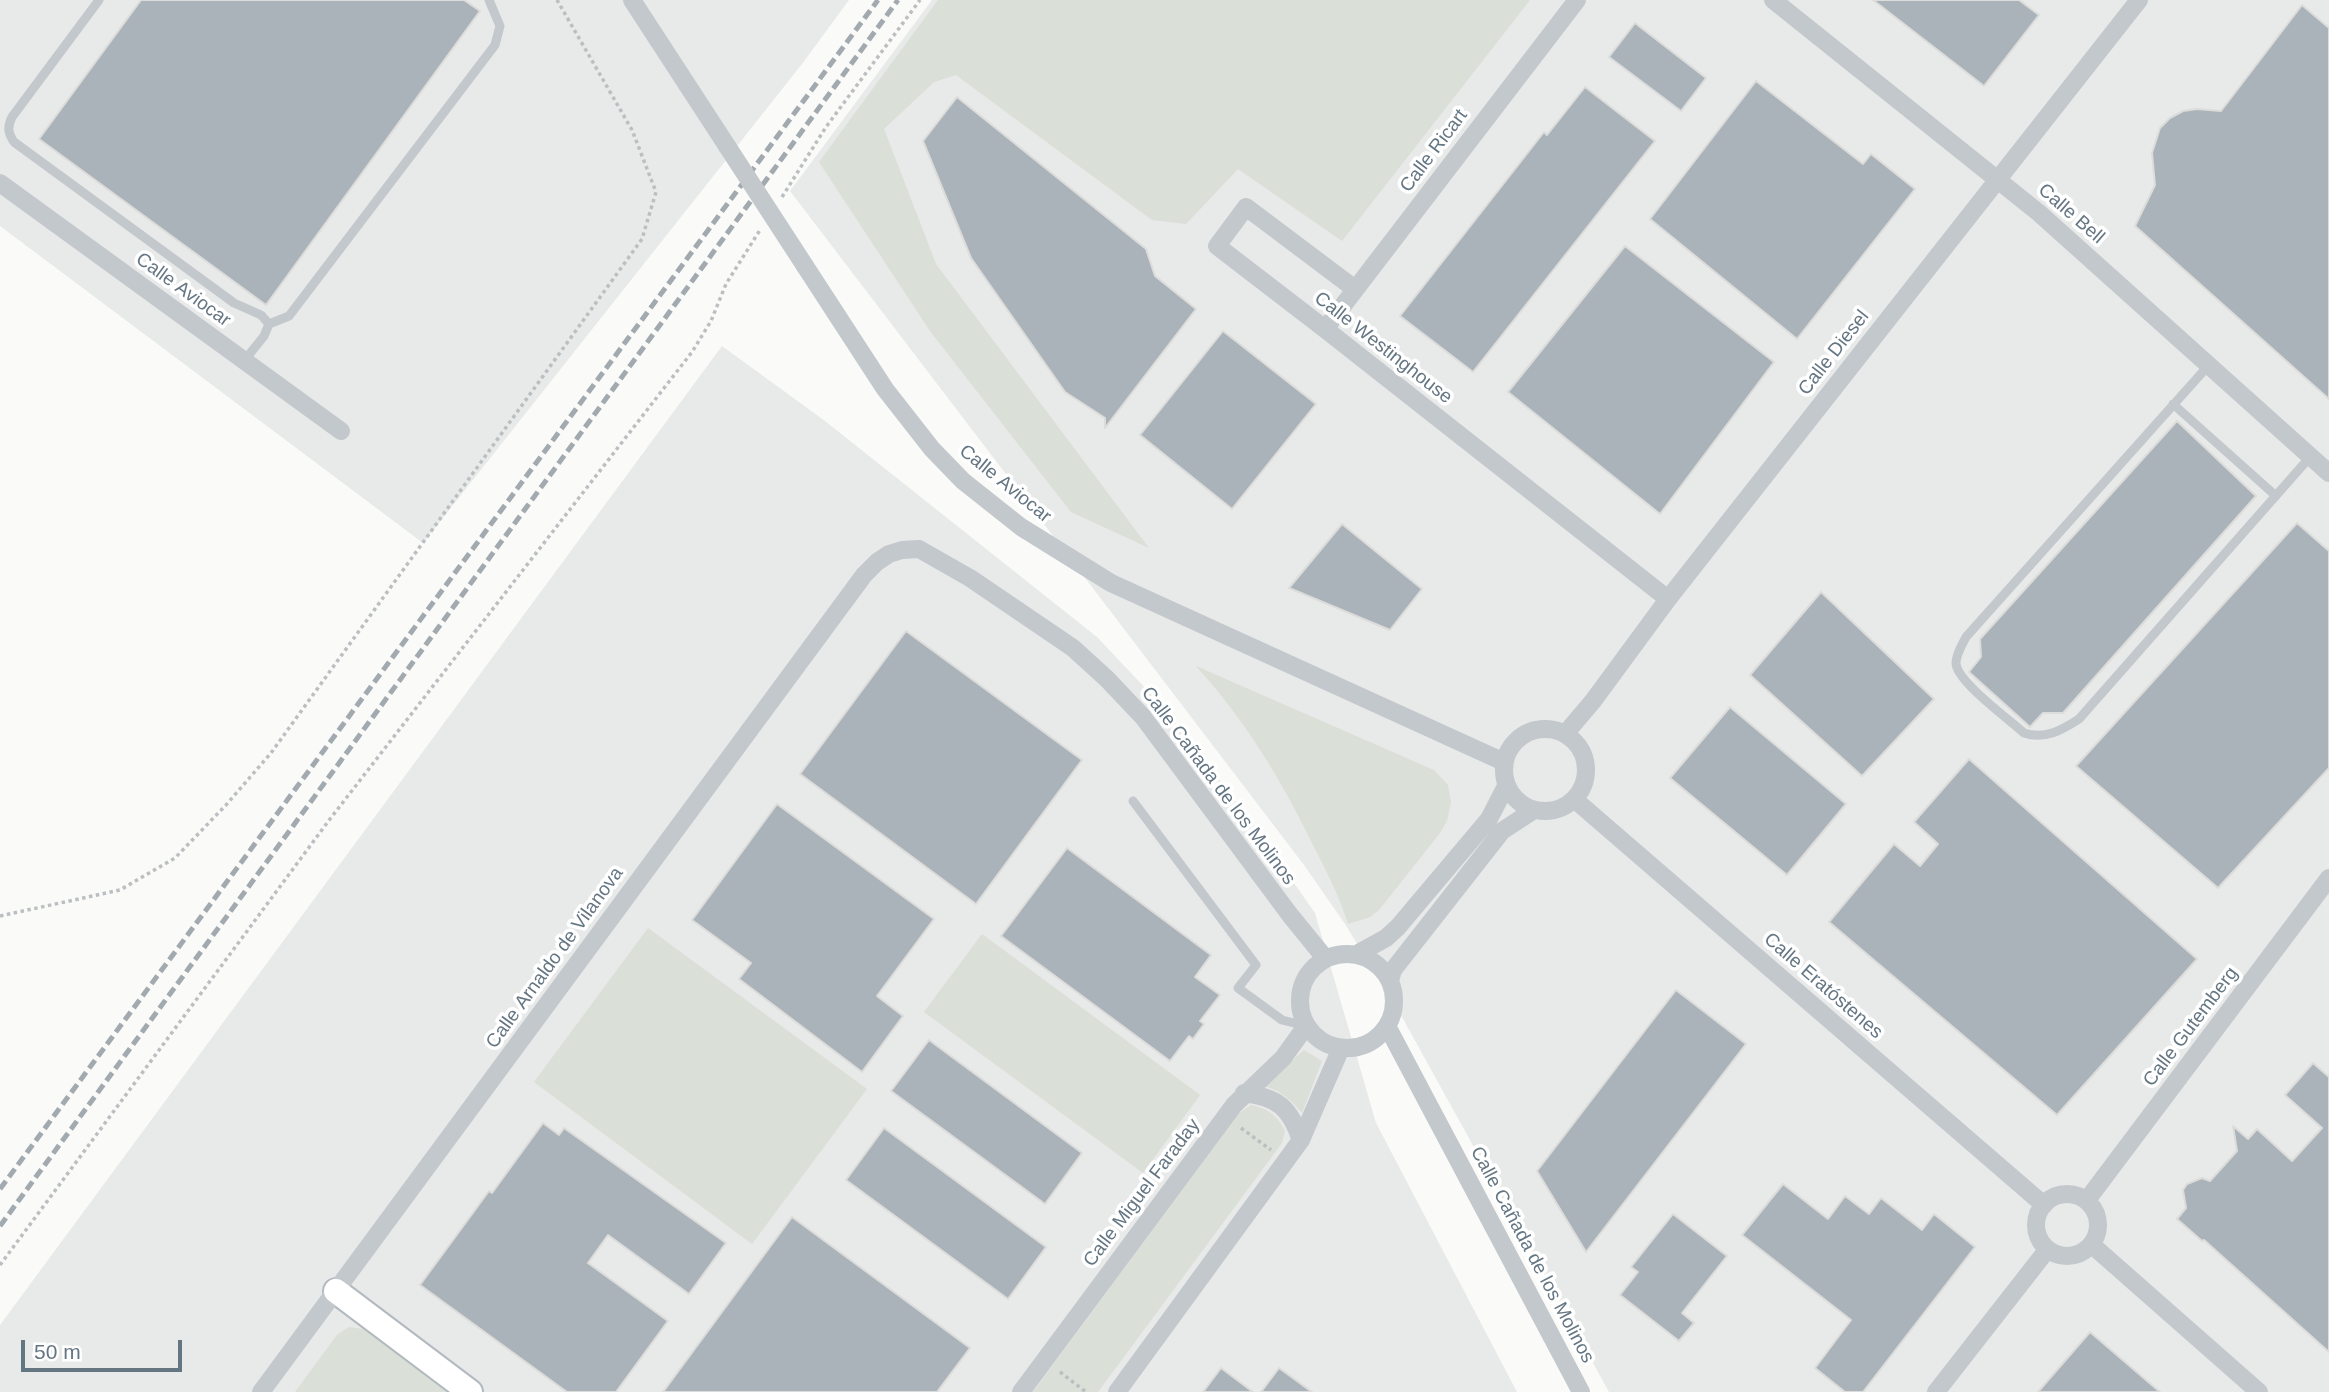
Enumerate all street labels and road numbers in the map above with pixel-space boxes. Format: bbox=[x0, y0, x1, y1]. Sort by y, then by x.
street label: Calle Ricart bbox=[1395, 105, 1473, 197]
street label: Calle Bell bbox=[2033, 179, 2109, 249]
street label: Calle Aviocar bbox=[131, 248, 235, 332]
street label: Calle Westinghouse bbox=[1310, 287, 1456, 409]
street label: Calle Diesel bbox=[1794, 306, 1874, 400]
street label: Calle Aviocar bbox=[954, 440, 1056, 528]
street label: Calle Cañada de los Molinos bbox=[1136, 683, 1300, 889]
street label: Calle Arnaldo de Vilanova bbox=[482, 863, 628, 1053]
street label: Calle Eratóstenes bbox=[1759, 928, 1887, 1044]
street label: Calle Gutemberg bbox=[2139, 963, 2243, 1091]
street label: Calle Miguel Faraday bbox=[1079, 1114, 1205, 1272]
street label: Calle Cañada de los Molinos bbox=[1465, 1143, 1599, 1367]

